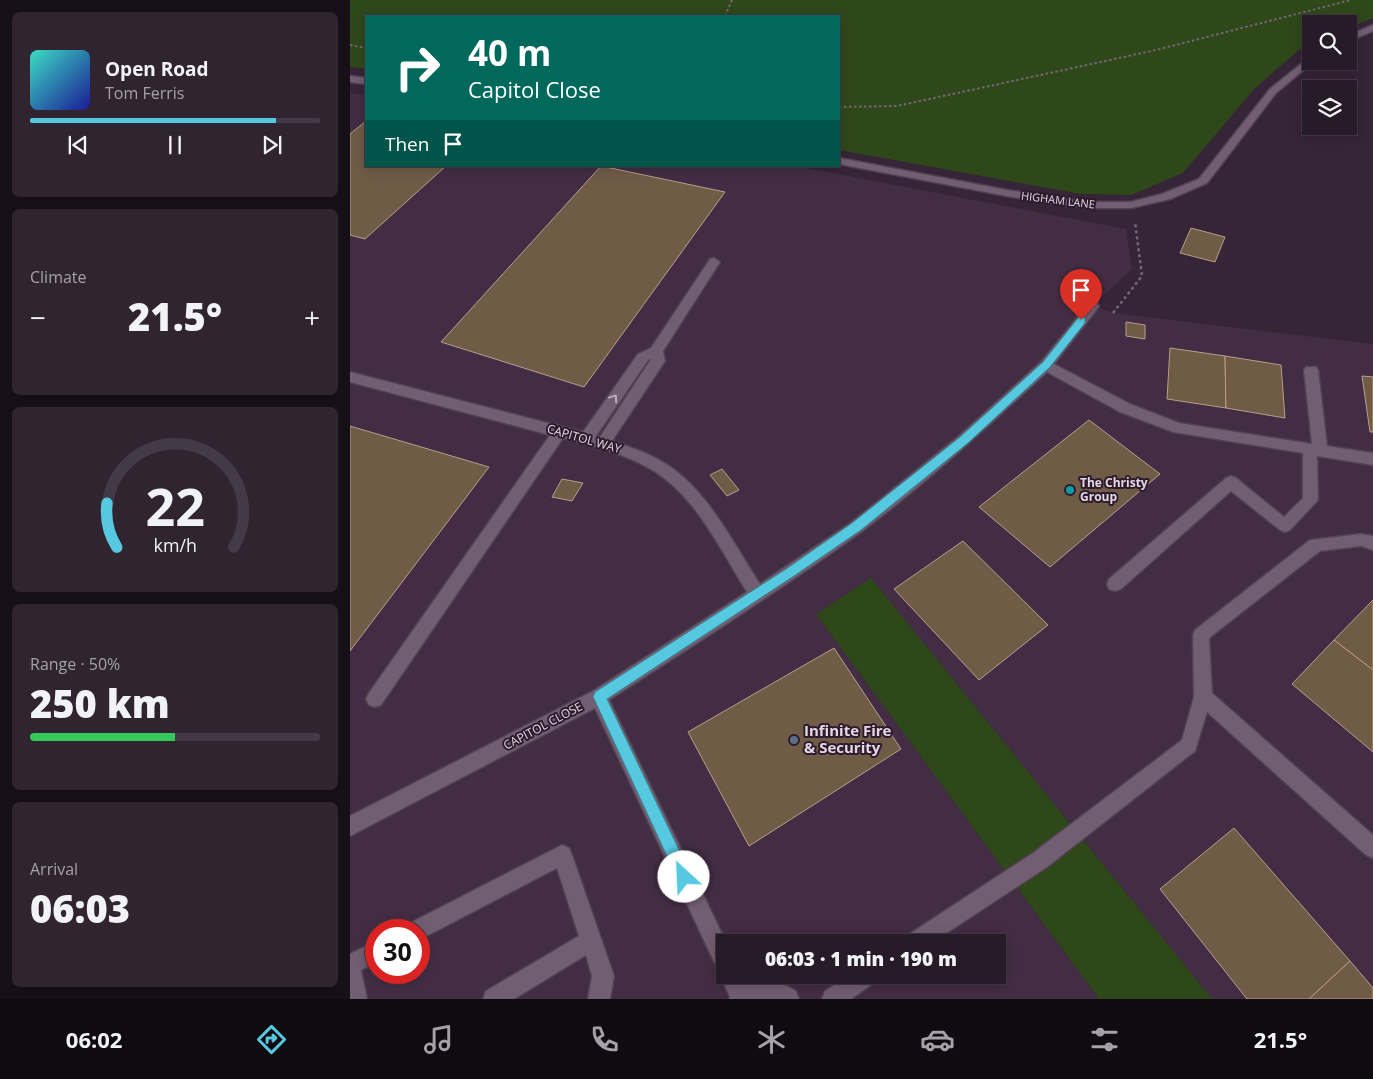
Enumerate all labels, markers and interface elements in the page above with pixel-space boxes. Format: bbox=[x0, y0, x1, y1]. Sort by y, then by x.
map controls bbox=[1302, 15, 1357, 135]
button: search bbox=[1302, 15, 1357, 70]
text: 40 m bbox=[468, 29, 551, 76]
icon: right bbox=[385, 35, 450, 100]
text: Open Road bbox=[105, 56, 209, 82]
text: Capitol Close bbox=[468, 74, 601, 104]
button: layers bbox=[1302, 80, 1357, 135]
text: Tom Ferris bbox=[105, 82, 184, 104]
icon: arrive bbox=[439, 130, 467, 158]
icon: previous bbox=[64, 131, 92, 159]
icon: pause bbox=[161, 131, 189, 159]
icon: next bbox=[258, 131, 286, 159]
text: Then bbox=[385, 131, 429, 157]
street label: HIGHAM LANE bbox=[1020, 188, 1096, 211]
text: Climate bbox=[30, 266, 87, 288]
pin bbox=[1060, 269, 1102, 320]
icon: arrive bbox=[1067, 276, 1095, 304]
text: 21.5° bbox=[128, 290, 222, 342]
text: − bbox=[30, 298, 46, 336]
text: + bbox=[304, 298, 320, 336]
one-way arrow bbox=[608, 394, 617, 404]
street label: CAPITOL WAY bbox=[545, 420, 623, 457]
text: 22 bbox=[145, 470, 205, 541]
place label: The Christy Group bbox=[1080, 474, 1148, 505]
marker: The Christy Group bbox=[1064, 484, 1076, 496]
text: km/h bbox=[153, 533, 197, 557]
text: Range · 50% bbox=[30, 653, 120, 675]
text: 250 km bbox=[30, 677, 170, 729]
street label: CAPITOL CLOSE bbox=[500, 698, 585, 754]
place label: Infinite Fire & Security bbox=[804, 720, 892, 757]
marker: Infinite Fire & Security bbox=[788, 734, 800, 746]
position arrow bbox=[657, 850, 709, 902]
text: Arrival bbox=[30, 858, 78, 880]
text: 06:03 bbox=[30, 882, 130, 934]
speed limit sign: 30 bbox=[365, 919, 430, 984]
text: 06:03 · 1 min · 190 m bbox=[765, 946, 957, 972]
icon: directions bbox=[254, 1022, 289, 1057]
icon: music bbox=[421, 1022, 456, 1057]
icon: phone bbox=[587, 1022, 622, 1057]
icon: climate bbox=[754, 1022, 789, 1057]
icon: car bbox=[920, 1022, 955, 1057]
icon: filters bbox=[1087, 1022, 1122, 1057]
text: 06:02 bbox=[66, 1024, 122, 1054]
text: 21.5° bbox=[1254, 1024, 1307, 1054]

